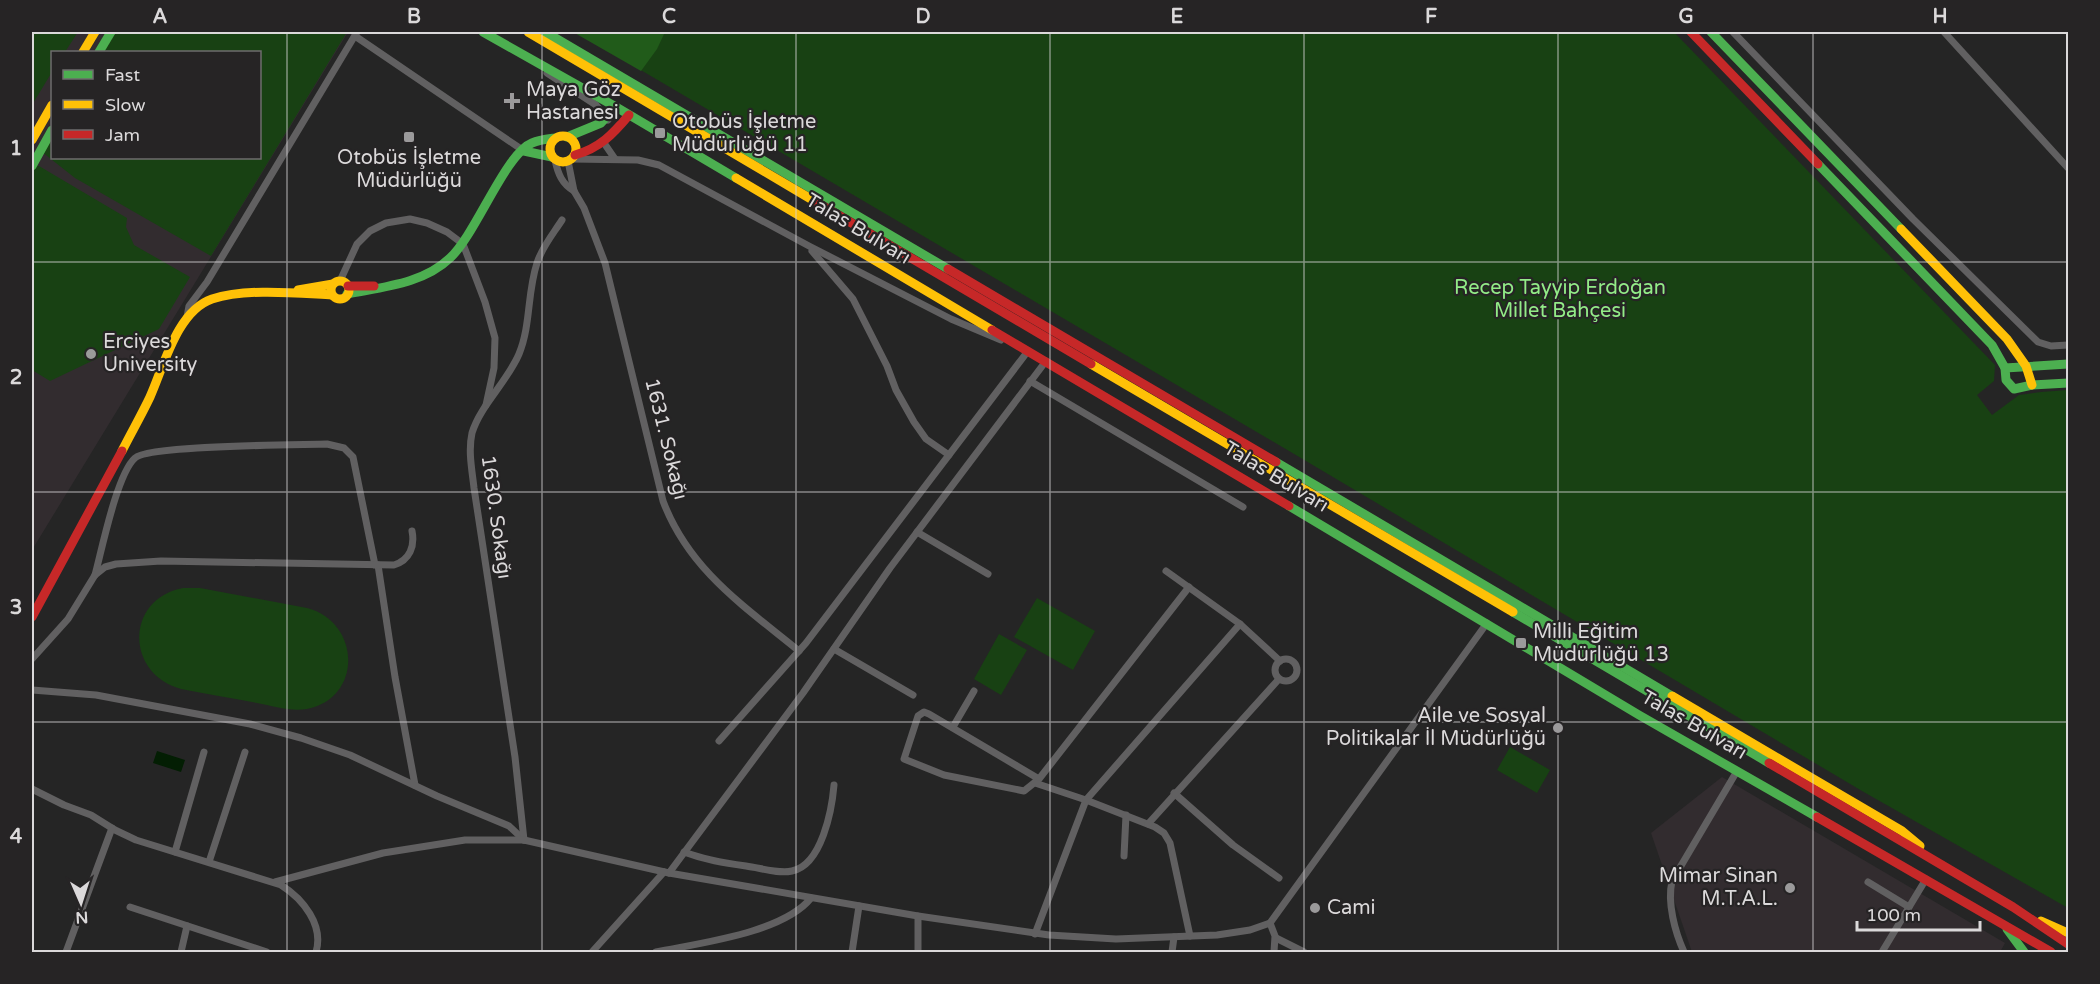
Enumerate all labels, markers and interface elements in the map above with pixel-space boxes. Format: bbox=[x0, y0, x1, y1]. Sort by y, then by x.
text: A bbox=[153, 5, 168, 29]
text: B bbox=[407, 5, 421, 29]
text: C bbox=[662, 5, 676, 29]
text: D bbox=[915, 5, 931, 29]
text: E bbox=[1171, 5, 1184, 29]
text: F bbox=[1425, 5, 1437, 29]
text: G bbox=[1678, 5, 1694, 29]
text: H bbox=[1932, 5, 1948, 29]
legend bbox=[51, 51, 261, 159]
text: Fast bbox=[105, 64, 140, 86]
place label: Maya Göz Hastanesi bbox=[526, 78, 621, 125]
marker: Maya Göz Hastanesi bbox=[503, 92, 521, 110]
text: Slow bbox=[105, 94, 146, 116]
place label: Otobüs İşletme Müdürlüğü 11 bbox=[672, 110, 816, 157]
text: Jam bbox=[105, 124, 140, 146]
marker: Otobüs İşletme Müdürlüğü 11 bbox=[653, 126, 667, 140]
marker: Otobüs İşletme Müdürlüğü bbox=[402, 130, 416, 144]
text: 1 bbox=[10, 137, 22, 161]
place label: Otobüs İşletme Müdürlüğü bbox=[337, 146, 481, 193]
street label: Talas Bulvarı bbox=[801, 188, 915, 270]
park label: Recep Tayyip Erdoğan Millet Bahçesi bbox=[1454, 276, 1666, 323]
place label: Erciyes University bbox=[103, 330, 198, 377]
marker: Erciyes University bbox=[84, 347, 98, 361]
text: 2 bbox=[10, 366, 22, 390]
street label: 1631. Sokağı bbox=[639, 376, 693, 502]
street label: Talas Bulvarı bbox=[1219, 436, 1333, 518]
street label: 1630. Sokağı bbox=[475, 454, 517, 580]
text: 3 bbox=[10, 596, 22, 620]
place label: Milli Eğitim Müdürlüğü 13 bbox=[1533, 620, 1669, 667]
marker: Milli Eğitim Müdürlüğü 13 bbox=[1514, 636, 1528, 650]
street label: Talas Bulvarı bbox=[1637, 685, 1751, 765]
place label: Aile ve Sosyal Politikalar İl Müdürlüğü bbox=[1326, 704, 1546, 751]
marker: Aile ve Sosyal Politikalar İl Müdürlüğü bbox=[1551, 721, 1565, 735]
text: 4 bbox=[10, 825, 23, 849]
place label: Mimar Sinan M.T.A.L. bbox=[1659, 864, 1778, 911]
north arrow bbox=[51, 873, 111, 933]
marker: Mimar Sinan M.T.A.L. bbox=[1783, 881, 1797, 895]
scale bar bbox=[1857, 894, 1980, 932]
place label: Cami bbox=[1327, 896, 1375, 920]
marker: Cami bbox=[1308, 901, 1322, 915]
text: 100 m bbox=[1866, 904, 1921, 926]
text: N bbox=[75, 907, 89, 927]

